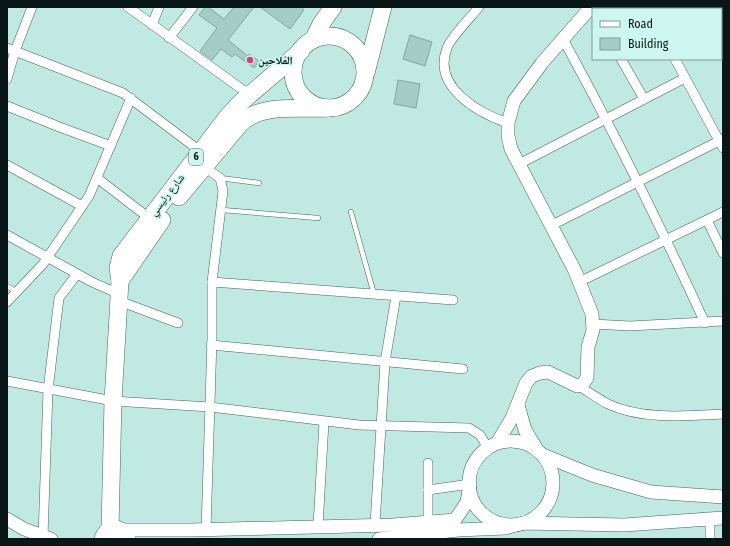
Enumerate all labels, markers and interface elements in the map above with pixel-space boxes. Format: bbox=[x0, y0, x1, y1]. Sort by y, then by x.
legend bbox=[592, 8, 722, 60]
text: Road bbox=[628, 17, 653, 31]
text: Building bbox=[628, 37, 669, 51]
place label: الفلاحين bbox=[258, 54, 293, 68]
marker: الفلاحين bbox=[245, 55, 255, 65]
road number: 6 bbox=[189, 149, 203, 165]
street label: شارع رئيسي bbox=[147, 171, 189, 220]

